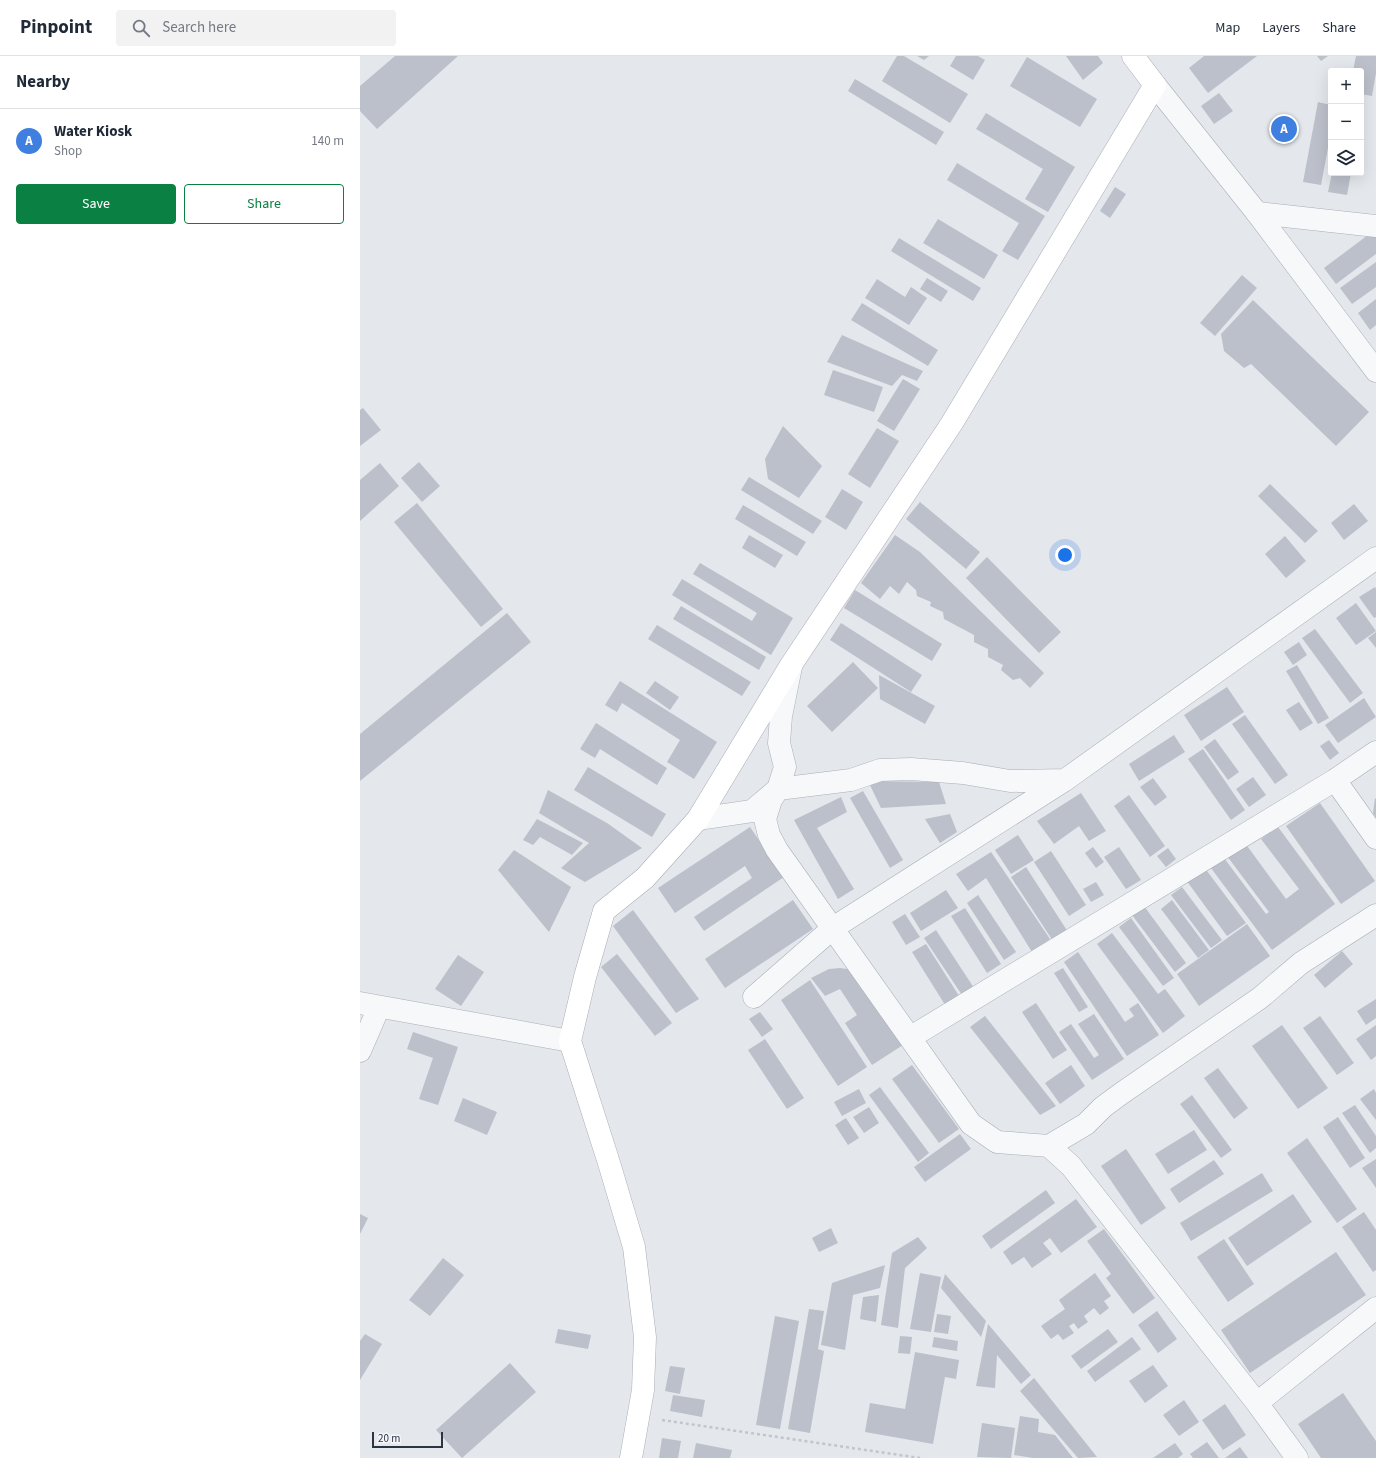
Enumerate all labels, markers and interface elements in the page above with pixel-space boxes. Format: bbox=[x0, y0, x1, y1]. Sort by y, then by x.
search box bbox=[116, 10, 396, 46]
text: Pinpoint bbox=[20, 14, 92, 41]
icon: search bbox=[130, 17, 152, 39]
text: Search here bbox=[162, 17, 236, 38]
text: Map bbox=[1215, 18, 1240, 38]
text: Layers bbox=[1262, 18, 1300, 38]
text: Share bbox=[1322, 18, 1356, 38]
map controls bbox=[1328, 68, 1364, 176]
button: + bbox=[1328, 68, 1364, 104]
text: Nearby bbox=[16, 70, 70, 94]
button: − bbox=[1328, 104, 1364, 140]
pin: A bbox=[1271, 114, 1297, 144]
text: Water Kiosk bbox=[54, 121, 132, 142]
text: A bbox=[25, 132, 33, 150]
text: 140 m bbox=[311, 132, 344, 150]
button: layers bbox=[1328, 140, 1364, 176]
text: Shop bbox=[54, 142, 82, 160]
button: Save bbox=[16, 184, 176, 224]
button: Share bbox=[184, 184, 344, 224]
your location bbox=[1055, 545, 1075, 565]
scale bar bbox=[372, 1430, 443, 1449]
text: 20 m bbox=[378, 1431, 400, 1446]

